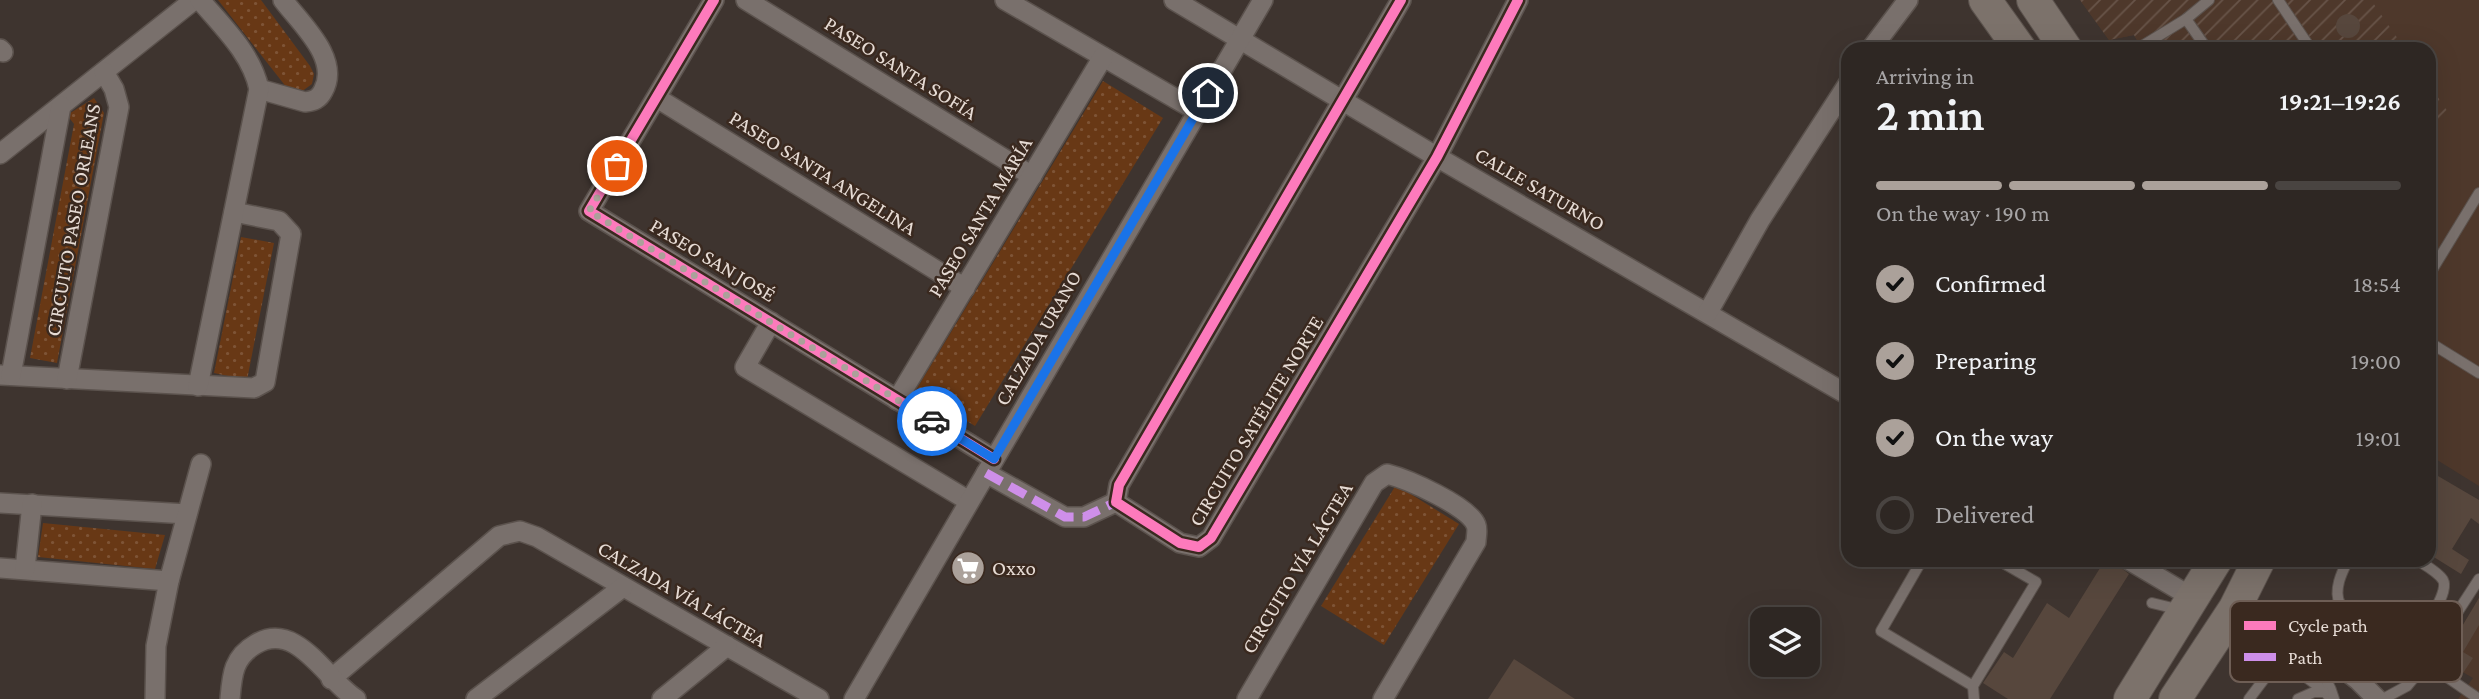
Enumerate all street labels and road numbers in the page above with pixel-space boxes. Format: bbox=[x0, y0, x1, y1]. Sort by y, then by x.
street label: PASEO SANTA SOFÍA bbox=[820, 11, 982, 125]
street label: CIRCUITO PASEO ORLEANS bbox=[41, 102, 105, 338]
street label: PASEO SANTA ANGELINA bbox=[725, 106, 921, 240]
street label: PASEO SANTA MARÍA bbox=[923, 133, 1037, 301]
street label: CALLE SATURNO bbox=[1471, 142, 1609, 236]
street label: PASEO SAN JOSÉ bbox=[646, 213, 780, 307]
street label: CALZADA URANO bbox=[990, 266, 1086, 410]
street label: CIRCUITO SATÉLITE NORTE bbox=[1184, 311, 1328, 531]
street label: CIRCUITO VÍA LÁCTEA bbox=[1236, 478, 1358, 658]
street label: CALZADA VÍA LÁCTEA bbox=[593, 536, 771, 652]

